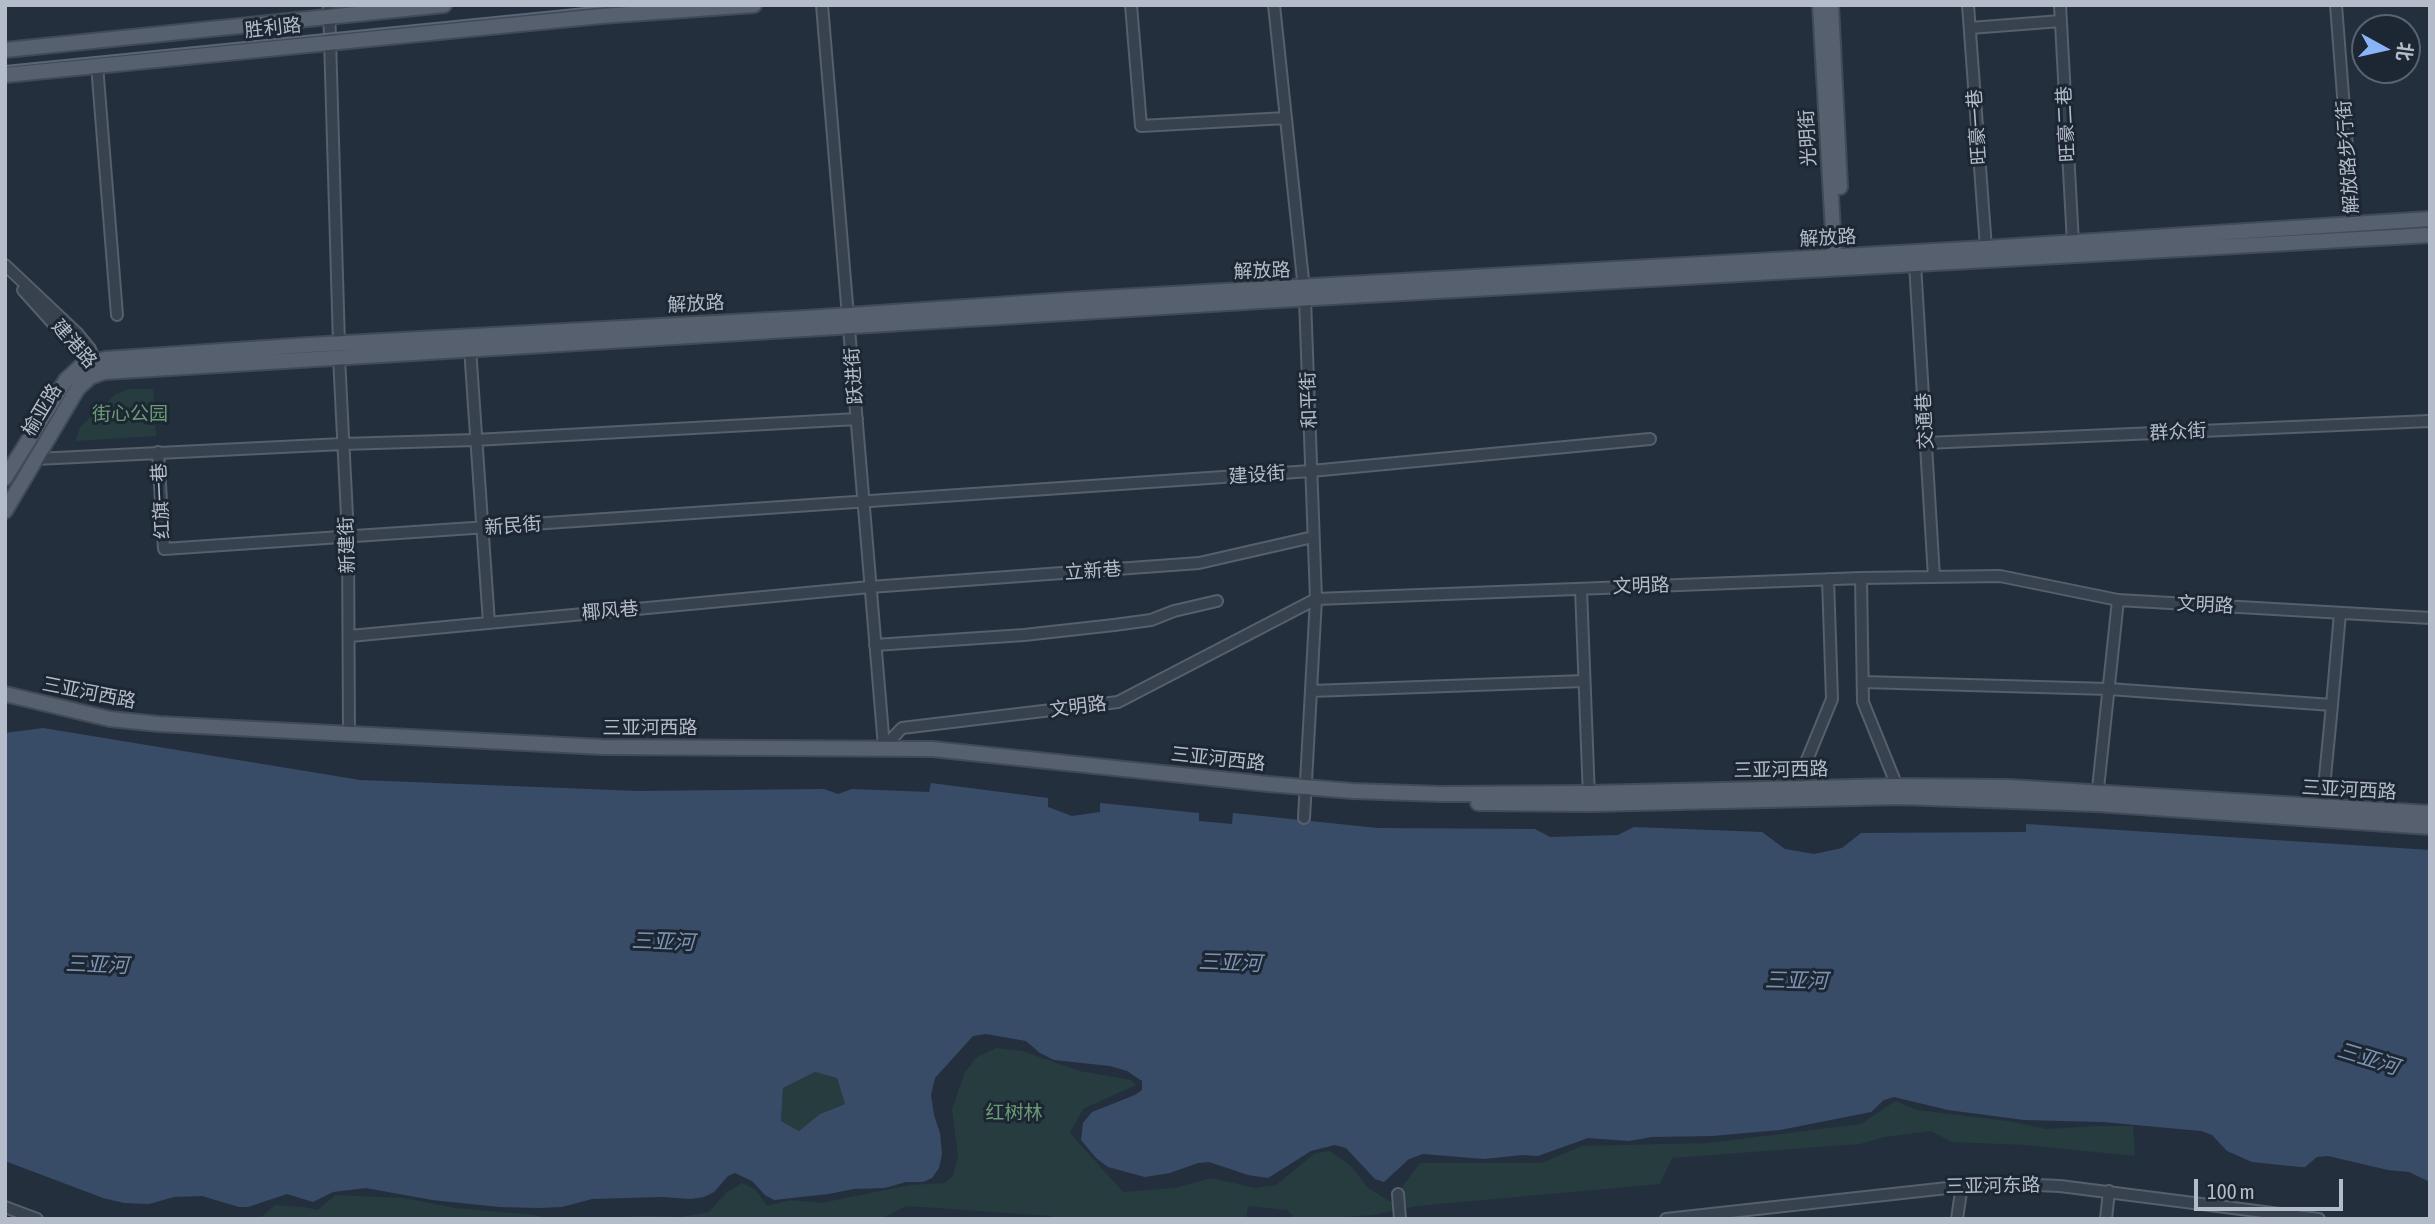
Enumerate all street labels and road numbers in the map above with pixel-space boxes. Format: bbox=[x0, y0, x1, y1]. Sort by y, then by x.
street label: 胜利路 bbox=[243, 14, 303, 42]
street label: 旺豪二巷 bbox=[2053, 85, 2079, 163]
street label: 旺豪一巷 bbox=[1963, 88, 1991, 166]
street label: 解放路步行街 bbox=[2333, 99, 2363, 215]
street label: 光明街 bbox=[1795, 109, 1821, 167]
street label: 解放路 bbox=[1799, 225, 1857, 251]
street label: 解放路 bbox=[1233, 259, 1291, 283]
street label: 解放路 bbox=[667, 291, 725, 317]
street label: 建港路 bbox=[47, 315, 101, 373]
street label: 跃进街 bbox=[841, 347, 867, 405]
street label: 和平街 bbox=[1297, 371, 1321, 429]
street label: 榆亚路 bbox=[18, 380, 66, 440]
street label: 交通巷 bbox=[1912, 392, 1938, 450]
street label: 群众街 bbox=[2149, 419, 2207, 445]
street label: 红旗一巷 bbox=[148, 462, 174, 540]
street label: 建设街 bbox=[1228, 462, 1286, 488]
street label: 新民街 bbox=[484, 513, 542, 539]
street label: 新建街 bbox=[335, 516, 359, 574]
street label: 立新巷 bbox=[1064, 558, 1122, 584]
street label: 文明路 bbox=[1612, 574, 1670, 598]
street label: 文明路 bbox=[2176, 592, 2234, 618]
street label: 椰风巷 bbox=[581, 597, 639, 625]
street label: 三亚河西路 bbox=[40, 673, 138, 713]
street label: 文明路 bbox=[1048, 692, 1108, 722]
street label: 三亚河西路 bbox=[603, 717, 697, 739]
street label: 三亚河西路 bbox=[1170, 743, 1266, 775]
street label: 三亚河西路 bbox=[1733, 758, 1829, 782]
street label: 三亚河西路 bbox=[2301, 776, 2397, 804]
street label: 三亚河东路 bbox=[1945, 1174, 2041, 1198]

